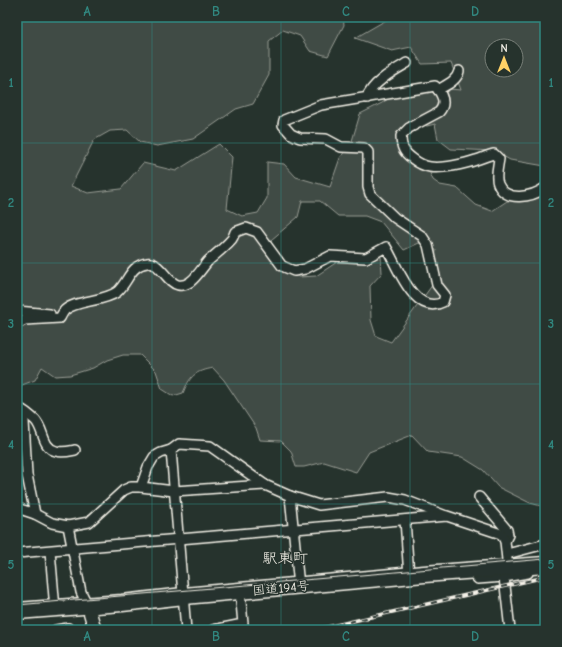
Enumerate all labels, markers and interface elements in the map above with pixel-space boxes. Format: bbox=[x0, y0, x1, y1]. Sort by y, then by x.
text: A bbox=[83, 4, 91, 19]
text: B bbox=[212, 4, 220, 19]
text: C bbox=[342, 4, 350, 19]
text: D bbox=[471, 4, 479, 19]
north arrow bbox=[484, 38, 524, 78]
text: N bbox=[500, 42, 508, 55]
text: 1 bbox=[8, 75, 14, 90]
text: 1 bbox=[548, 75, 554, 90]
text: 2 bbox=[8, 195, 14, 210]
text: 2 bbox=[548, 195, 554, 210]
text: 3 bbox=[8, 316, 14, 331]
text: 3 bbox=[548, 316, 554, 331]
text: 4 bbox=[8, 437, 14, 452]
text: 4 bbox=[548, 437, 554, 452]
district label: 駅東町 bbox=[262, 549, 308, 567]
text: 5 bbox=[8, 557, 15, 572]
text: 5 bbox=[548, 557, 555, 572]
street label: 国道194号 bbox=[252, 578, 310, 598]
text: A bbox=[83, 629, 91, 644]
text: B bbox=[212, 629, 220, 644]
text: C bbox=[342, 629, 350, 644]
text: D bbox=[471, 629, 479, 644]

